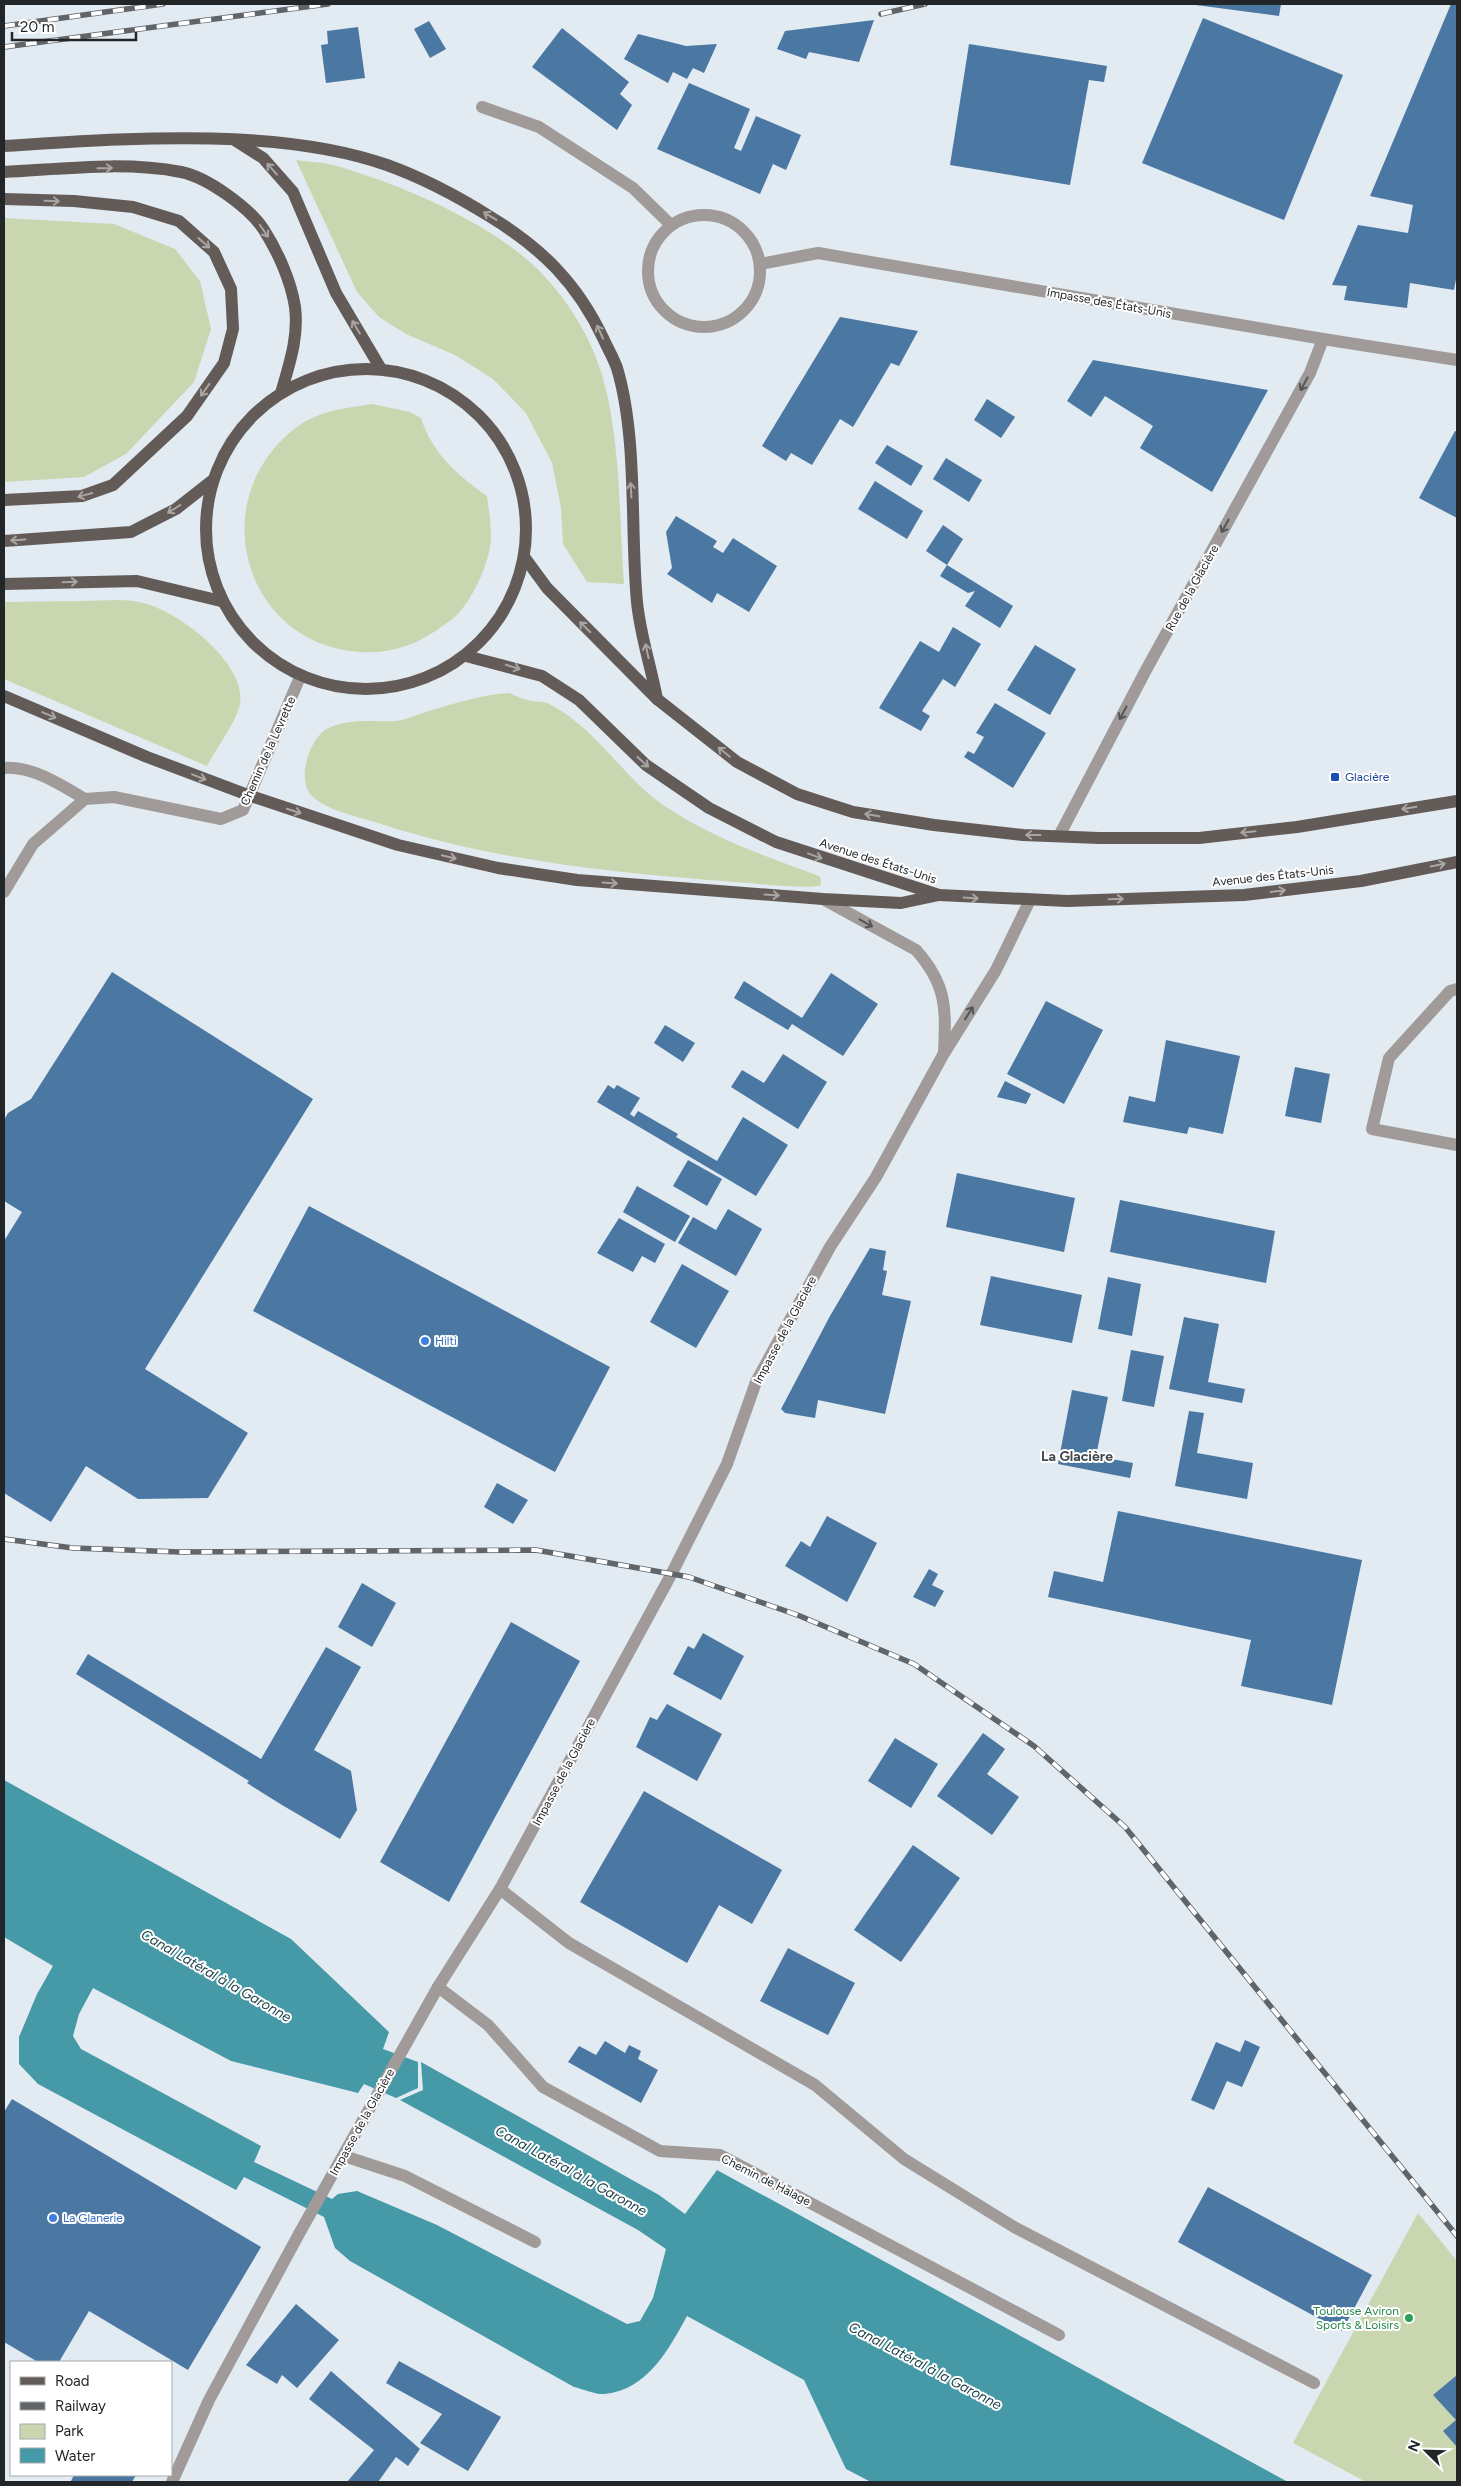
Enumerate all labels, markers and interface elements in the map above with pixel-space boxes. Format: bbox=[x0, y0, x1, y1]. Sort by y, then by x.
scale bar bbox=[12, 10, 136, 42]
text: 20 m bbox=[20, 18, 54, 36]
one-way arrow bbox=[267, 162, 278, 175]
one-way arrow bbox=[97, 163, 113, 172]
one-way arrow bbox=[44, 196, 60, 205]
one-way arrow bbox=[483, 211, 497, 221]
one-way arrow bbox=[259, 224, 269, 238]
one-way arrow bbox=[198, 237, 211, 249]
street label: Impasse des États-Unis bbox=[1046, 285, 1173, 321]
one-way arrow bbox=[350, 320, 360, 334]
one-way arrow bbox=[595, 325, 604, 340]
one-way arrow bbox=[1299, 376, 1308, 391]
one-way arrow bbox=[200, 383, 210, 397]
one-way arrow bbox=[627, 482, 636, 498]
one-way arrow bbox=[77, 490, 93, 500]
one-way arrow bbox=[167, 505, 181, 515]
one-way arrow bbox=[1220, 519, 1230, 533]
one-way arrow bbox=[10, 535, 26, 544]
street label: Rue de la Glacière bbox=[1163, 542, 1222, 634]
one-way arrow bbox=[62, 578, 78, 587]
one-way arrow bbox=[579, 621, 591, 634]
one-way arrow bbox=[642, 643, 651, 659]
one-way arrow bbox=[505, 663, 521, 673]
street label: Chemin de la Levrette bbox=[238, 694, 299, 808]
one-way arrow bbox=[1118, 705, 1127, 720]
one-way arrow bbox=[41, 711, 56, 721]
one-way arrow bbox=[717, 746, 730, 757]
one-way arrow bbox=[636, 756, 649, 767]
place label: Glacière bbox=[1345, 770, 1390, 784]
marker: Glacière bbox=[1329, 771, 1341, 783]
one-way arrow bbox=[191, 773, 206, 782]
one-way arrow bbox=[1401, 804, 1417, 814]
one-way arrow bbox=[286, 806, 302, 816]
one-way arrow bbox=[864, 809, 880, 819]
one-way arrow bbox=[1241, 827, 1257, 837]
one-way arrow bbox=[1025, 830, 1041, 840]
street label: Avenue des États-Unis bbox=[818, 835, 939, 887]
one-way arrow bbox=[807, 852, 822, 861]
one-way arrow bbox=[441, 853, 457, 862]
one-way arrow bbox=[1430, 860, 1446, 870]
street label: Avenue des États-Unis bbox=[1212, 863, 1335, 889]
one-way arrow bbox=[601, 878, 617, 888]
one-way arrow bbox=[1270, 886, 1286, 896]
one-way arrow bbox=[763, 891, 779, 900]
one-way arrow bbox=[963, 893, 979, 902]
one-way arrow bbox=[1107, 895, 1123, 904]
one-way arrow bbox=[858, 919, 873, 928]
one-way arrow bbox=[965, 1007, 975, 1021]
street label: Impasse de la Glacière bbox=[751, 1273, 820, 1386]
place label: Hilti bbox=[435, 1334, 457, 1348]
marker: Hilti bbox=[419, 1335, 431, 1347]
district label: La Glacière bbox=[1041, 1448, 1113, 1465]
street label: Impasse de la Glacière bbox=[530, 1715, 599, 1828]
water label: Canal Latéral à la Garonne bbox=[138, 1926, 294, 2026]
street label: Impasse de la Glacière bbox=[327, 2066, 397, 2178]
water label: Canal Latéral à la Garonne bbox=[492, 2122, 650, 2220]
street label: Chemin de Halage bbox=[719, 2151, 813, 2209]
place label: La Glanerie bbox=[63, 2211, 123, 2225]
marker: La Glanerie bbox=[47, 2212, 59, 2224]
place label: Toulouse Aviron Sports & Loisirs bbox=[1313, 2304, 1399, 2332]
marker: Toulouse Aviron Sports & Loisirs bbox=[1403, 2312, 1415, 2324]
water label: Canal Latéral à la Garonne bbox=[846, 2318, 1005, 2414]
legend bbox=[10, 2361, 172, 2476]
text: Road bbox=[55, 2372, 90, 2390]
text: Railway bbox=[55, 2397, 106, 2415]
text: Park bbox=[55, 2422, 84, 2440]
north arrow bbox=[1401, 2426, 1451, 2476]
text: N bbox=[1405, 2438, 1424, 2454]
text: Water bbox=[55, 2447, 95, 2465]

